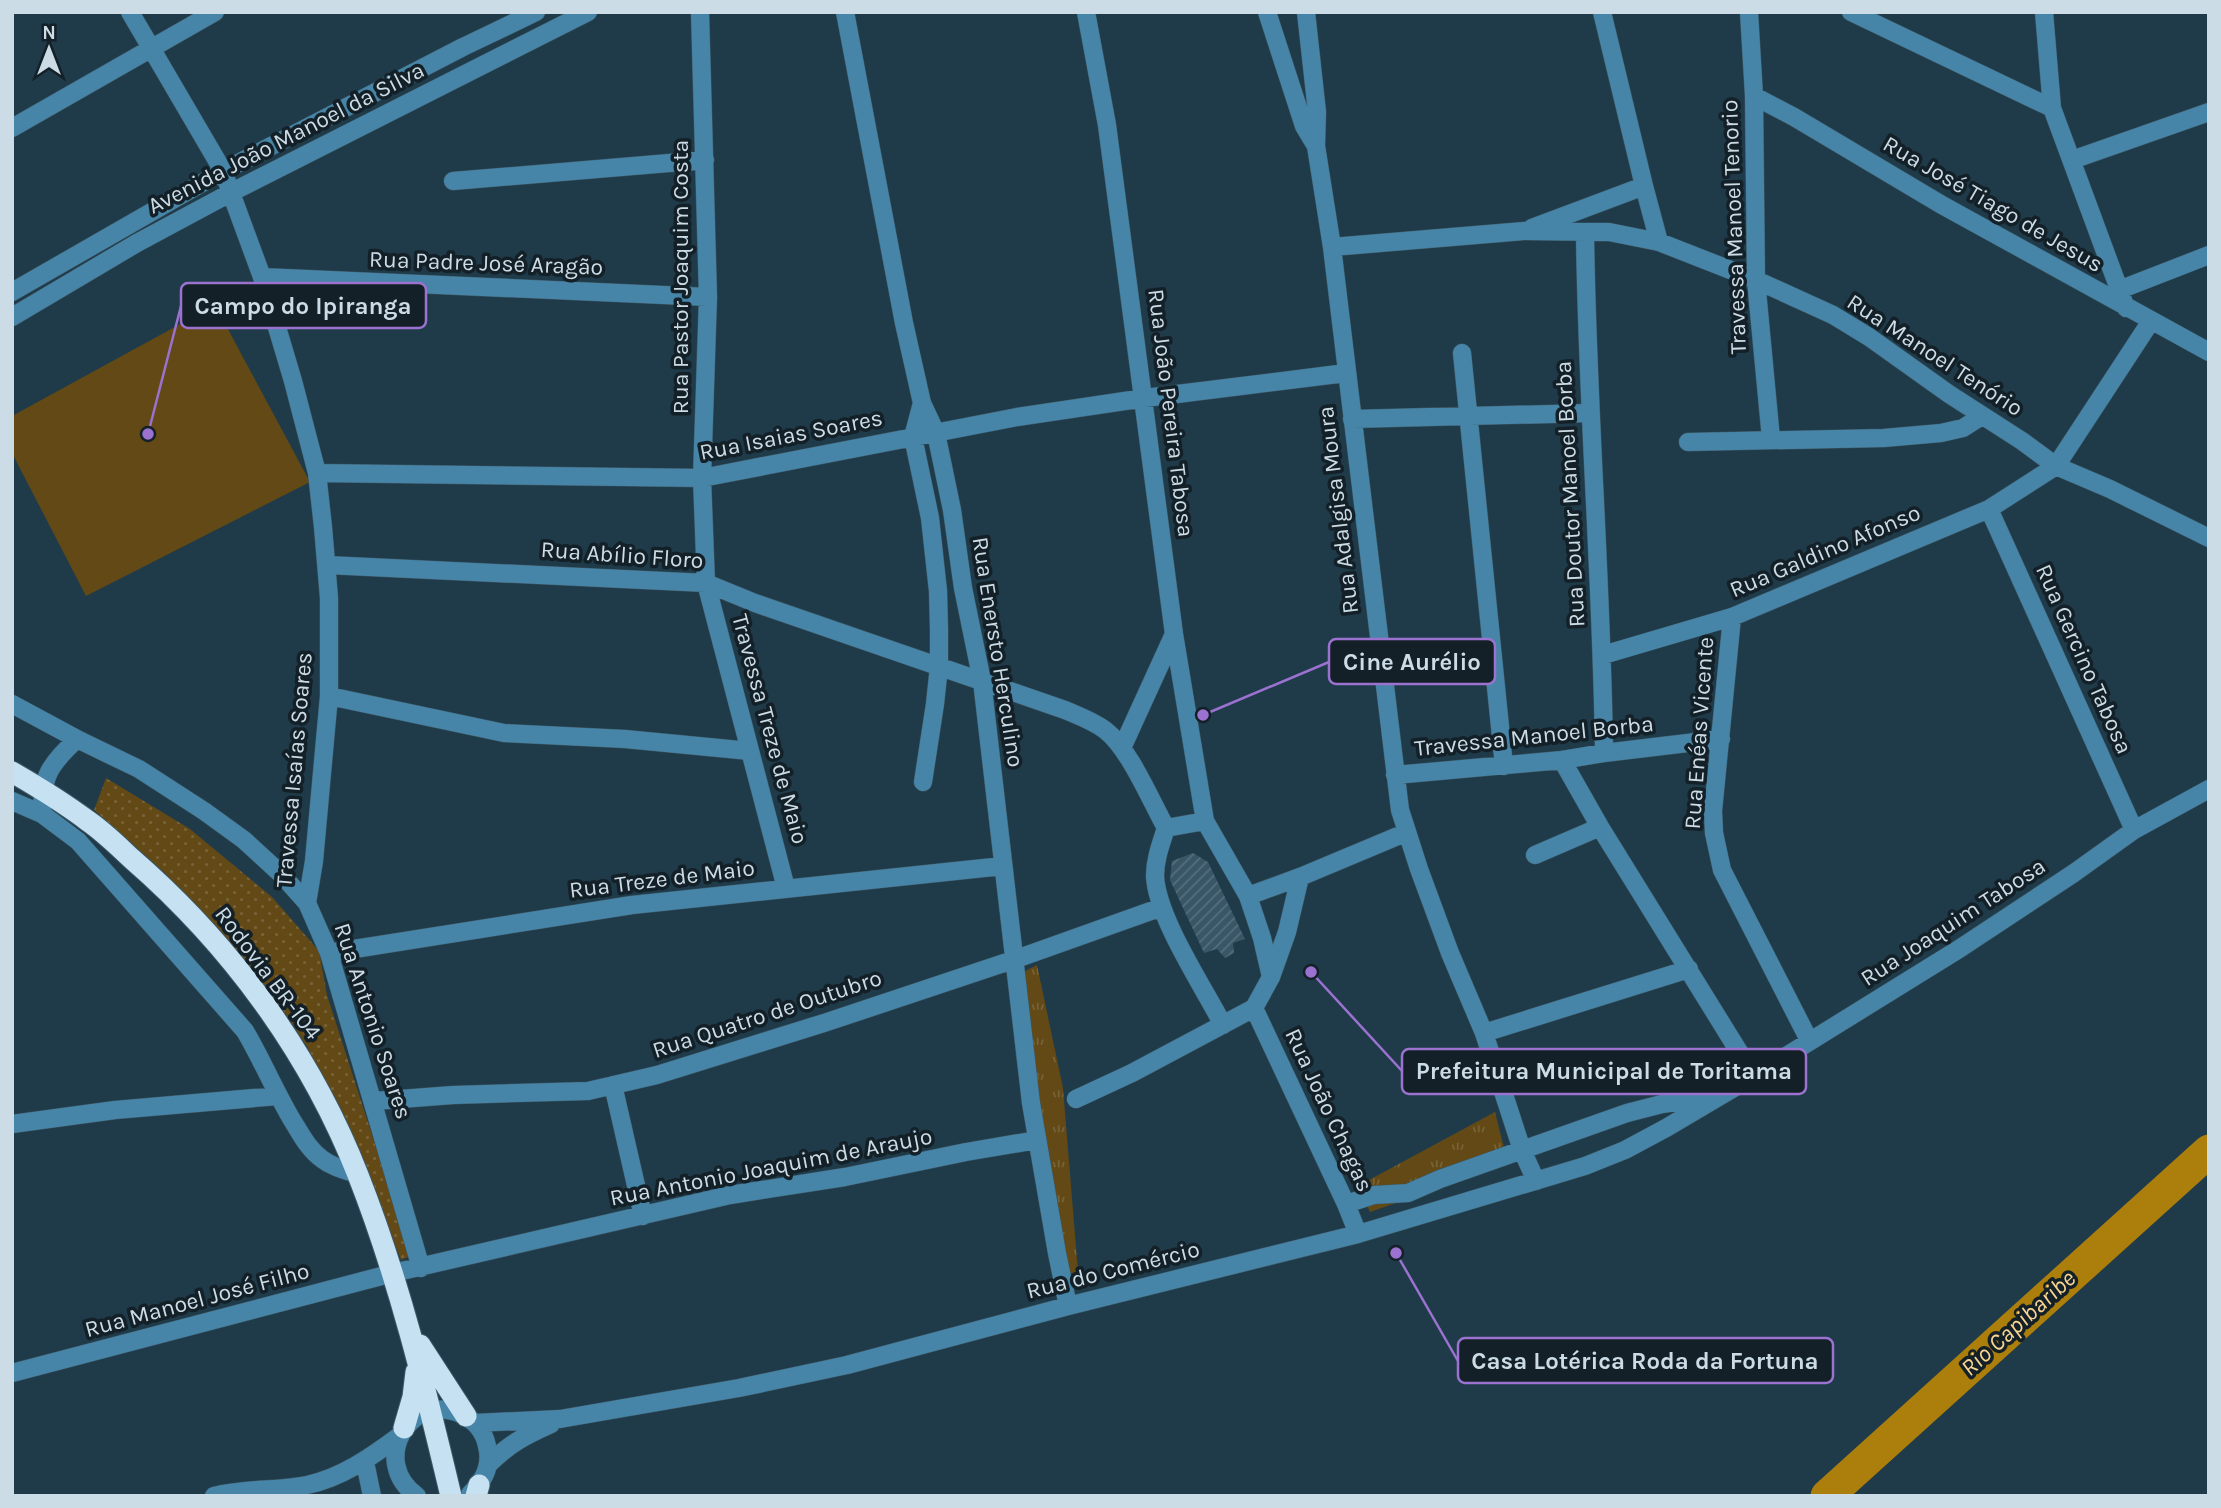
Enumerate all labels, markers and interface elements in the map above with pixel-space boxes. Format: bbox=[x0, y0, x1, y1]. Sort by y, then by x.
north arrow bbox=[14, 14, 84, 84]
text: N bbox=[42, 22, 56, 44]
street label: Avenida João Manoel da Silva bbox=[143, 56, 429, 220]
street label: Travessa Manoel Tenorio bbox=[1716, 99, 1752, 355]
street label: Rua José Tiago de Jesus bbox=[1878, 130, 2108, 278]
street label: Rua Pastor Joaquim Costa bbox=[667, 140, 694, 414]
street label: Rua Padre José Aragão bbox=[368, 245, 604, 281]
callout: Campo do Ipiranga bbox=[181, 283, 426, 328]
street label: Rua João Pereira Tabosa bbox=[1142, 287, 1200, 539]
street label: Rua Manoel Tenório bbox=[1842, 288, 2028, 422]
text: Campo do Ipiranga bbox=[195, 292, 411, 320]
street label: Rua Doutor Manoel Borba bbox=[1550, 360, 1590, 628]
street label: Rua Isaias Soares bbox=[697, 404, 885, 466]
street label: Rua Adalgisa Moura bbox=[1312, 405, 1364, 615]
street label: Rua Galdino Afonso bbox=[1726, 499, 1924, 603]
street label: Rua Enersto Herculino bbox=[966, 535, 1030, 769]
street label: Rua Abílio Floro bbox=[540, 536, 704, 574]
street label: Rua Gercino Tabosa bbox=[2030, 560, 2138, 758]
street label: Travessa Treze de Maio bbox=[726, 611, 814, 847]
street label: Rua Enéas Vicente bbox=[1679, 636, 1719, 830]
callout: Cine Aurélio bbox=[1329, 639, 1495, 684]
text: Cine Aurélio bbox=[1343, 648, 1481, 676]
street label: Travessa Isaías Soares bbox=[270, 651, 318, 889]
street label: Travessa Manoel Borba bbox=[1413, 710, 1655, 762]
street label: Rua Joaquim Tabosa bbox=[1856, 852, 2050, 992]
street label: Rua Treze de Maio bbox=[568, 854, 756, 904]
street label: Rodovia BR-104 bbox=[209, 901, 327, 1045]
street label: Rua Antonio Soares bbox=[329, 920, 417, 1122]
street label: Rua Quatro de Outubro bbox=[649, 964, 885, 1064]
street label: Rua João Chagas bbox=[1279, 1024, 1379, 1196]
callout: Prefeitura Municipal de Toritama bbox=[1402, 1049, 1806, 1094]
text: Prefeitura Municipal de Toritama bbox=[1416, 1057, 1792, 1085]
street label: Rua Antonio Joaquim de Araujo bbox=[608, 1122, 934, 1212]
street label: Rua do Comércio bbox=[1024, 1235, 1202, 1305]
street label: Rua Manoel José Filho bbox=[82, 1257, 312, 1343]
water label: Rio Capibaribe bbox=[1955, 1264, 2081, 1382]
callout: Casa Lotérica Roda da Fortuna bbox=[1458, 1338, 1833, 1383]
text: Casa Lotérica Roda da Fortuna bbox=[1471, 1347, 1819, 1375]

